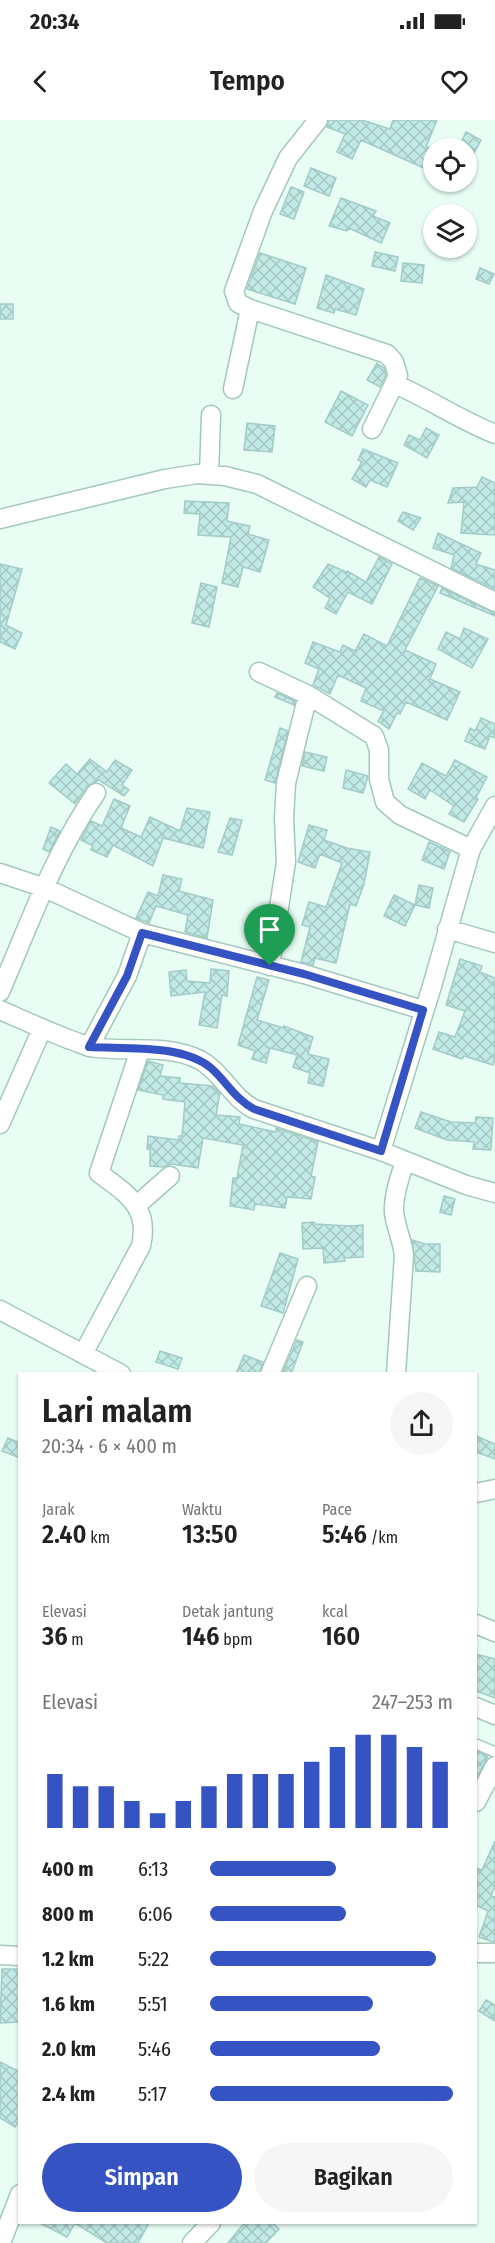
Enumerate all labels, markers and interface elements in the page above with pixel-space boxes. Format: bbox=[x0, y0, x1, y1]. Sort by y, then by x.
text: 20:34 bbox=[30, 8, 79, 35]
icon: back bbox=[24, 65, 57, 98]
text: Tempo bbox=[210, 65, 285, 97]
icon: heart bbox=[438, 65, 471, 98]
map controls bbox=[423, 138, 477, 258]
button: locate bbox=[423, 138, 477, 192]
button: layers bbox=[423, 204, 477, 258]
pin bbox=[244, 904, 295, 966]
icon: arrive bbox=[253, 913, 286, 946]
text: Lari malam bbox=[42, 1391, 193, 1431]
button: share bbox=[390, 1392, 453, 1455]
text: 20:34 · 6 × 400 m bbox=[42, 1434, 177, 1458]
text: Jarak bbox=[42, 1500, 75, 1519]
text: Waktu bbox=[182, 1500, 222, 1519]
text: Pace bbox=[322, 1500, 352, 1519]
text: 2.40 bbox=[42, 1519, 86, 1550]
text: 13:50 bbox=[182, 1519, 238, 1550]
text: 5:46 bbox=[322, 1519, 367, 1550]
text: km bbox=[86, 1528, 110, 1547]
text: /km bbox=[367, 1528, 398, 1547]
text: Elevasi bbox=[42, 1602, 87, 1621]
text: Detak jantung bbox=[182, 1602, 273, 1621]
text: kcal bbox=[322, 1602, 348, 1621]
text: 36 bbox=[42, 1621, 68, 1652]
text: 146 bbox=[182, 1621, 219, 1652]
text: 160 bbox=[322, 1621, 360, 1652]
text: m bbox=[68, 1630, 84, 1649]
text: bpm bbox=[219, 1630, 253, 1649]
text: Elevasi bbox=[42, 1690, 98, 1714]
text: 247–253 m bbox=[372, 1690, 453, 1714]
text: 400 m bbox=[42, 1857, 94, 1881]
text: 6:13 bbox=[138, 1857, 168, 1881]
text: 800 m bbox=[42, 1902, 94, 1926]
text: 6:06 bbox=[138, 1902, 173, 1926]
text: 1.2 km bbox=[42, 1947, 94, 1971]
text: 5:22 bbox=[138, 1947, 169, 1971]
text: 1.6 km bbox=[42, 1992, 95, 2016]
text: 5:51 bbox=[138, 1992, 168, 2016]
text: 2.0 km bbox=[42, 2037, 96, 2061]
text: 5:46 bbox=[138, 2037, 171, 2061]
text: 2.4 km bbox=[42, 2082, 95, 2106]
text: 5:17 bbox=[138, 2082, 167, 2106]
button: Simpan bbox=[42, 2143, 242, 2212]
button: Bagikan bbox=[254, 2143, 453, 2212]

